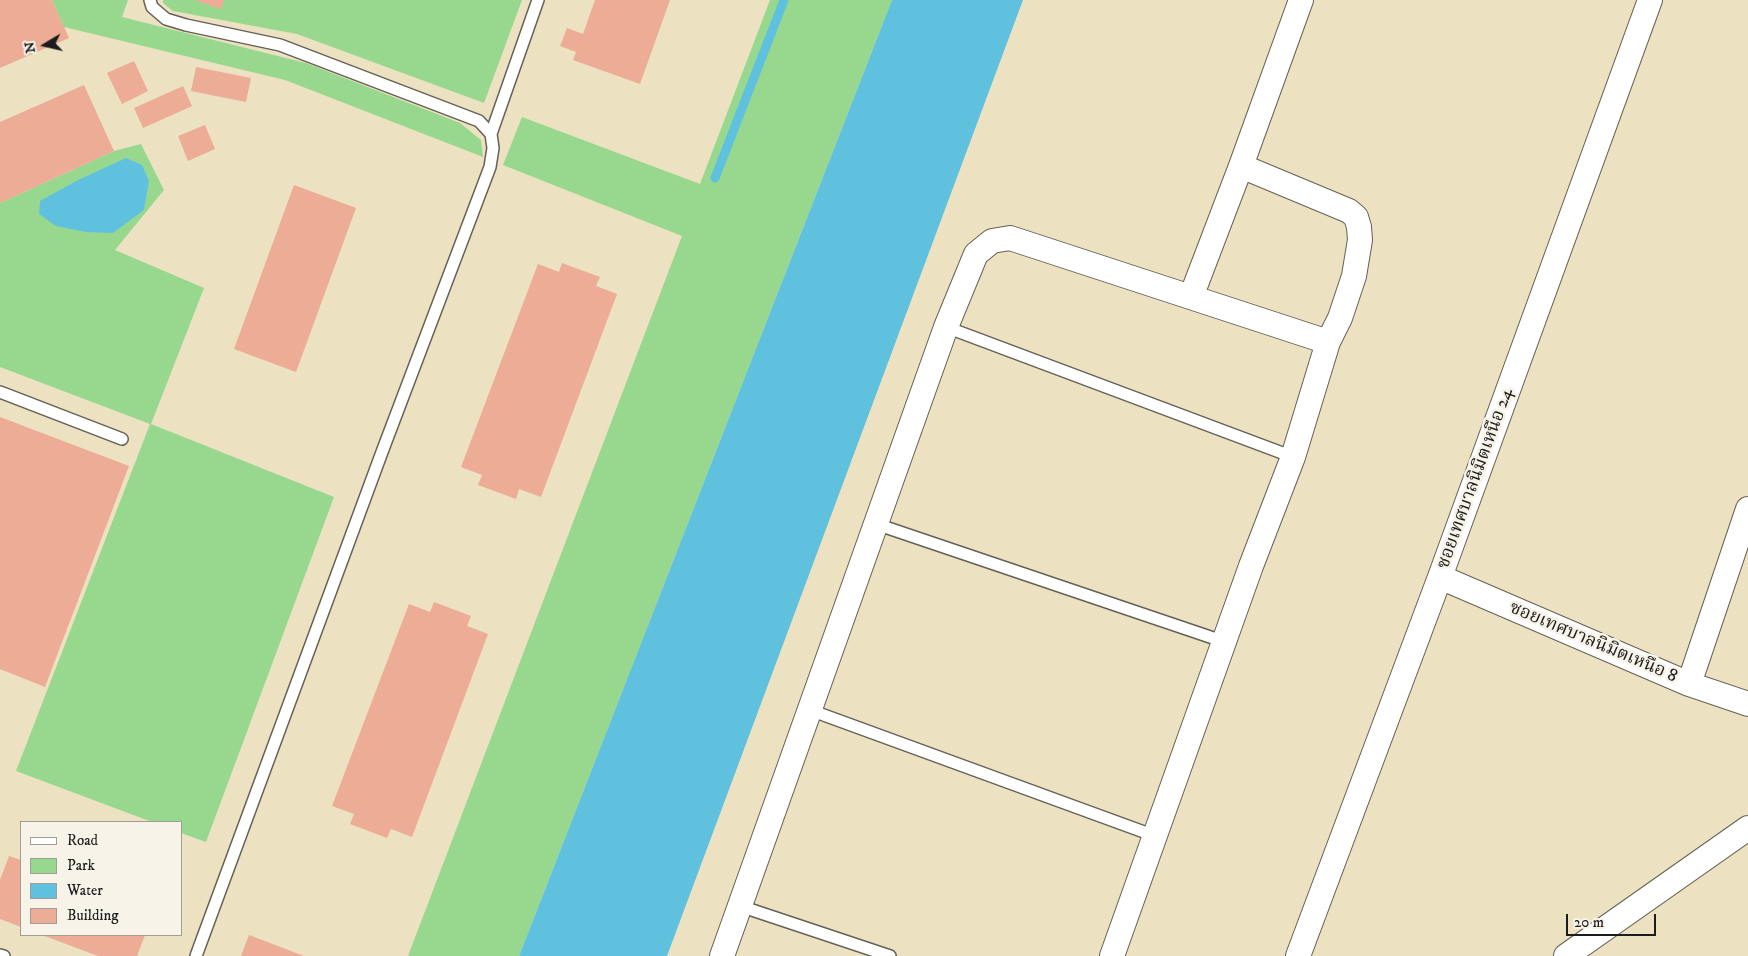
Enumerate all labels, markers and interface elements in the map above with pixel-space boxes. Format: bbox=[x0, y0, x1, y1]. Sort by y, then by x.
north arrow bbox=[20, 20, 70, 70]
text: N bbox=[20, 40, 40, 54]
street label: ซอยเทศบาลนิมิตเหนือ 24 bbox=[1433, 386, 1519, 572]
street label: ซอยเทศบาลนิมิตเหนือ 8 bbox=[1506, 598, 1680, 688]
legend bbox=[20, 821, 182, 936]
text: Road bbox=[67, 831, 98, 850]
text: Park bbox=[67, 856, 95, 875]
text: Water bbox=[67, 881, 103, 900]
scale bar bbox=[1568, 904, 1658, 936]
text: Building bbox=[67, 906, 119, 925]
text: 20 m bbox=[1574, 913, 1604, 932]

